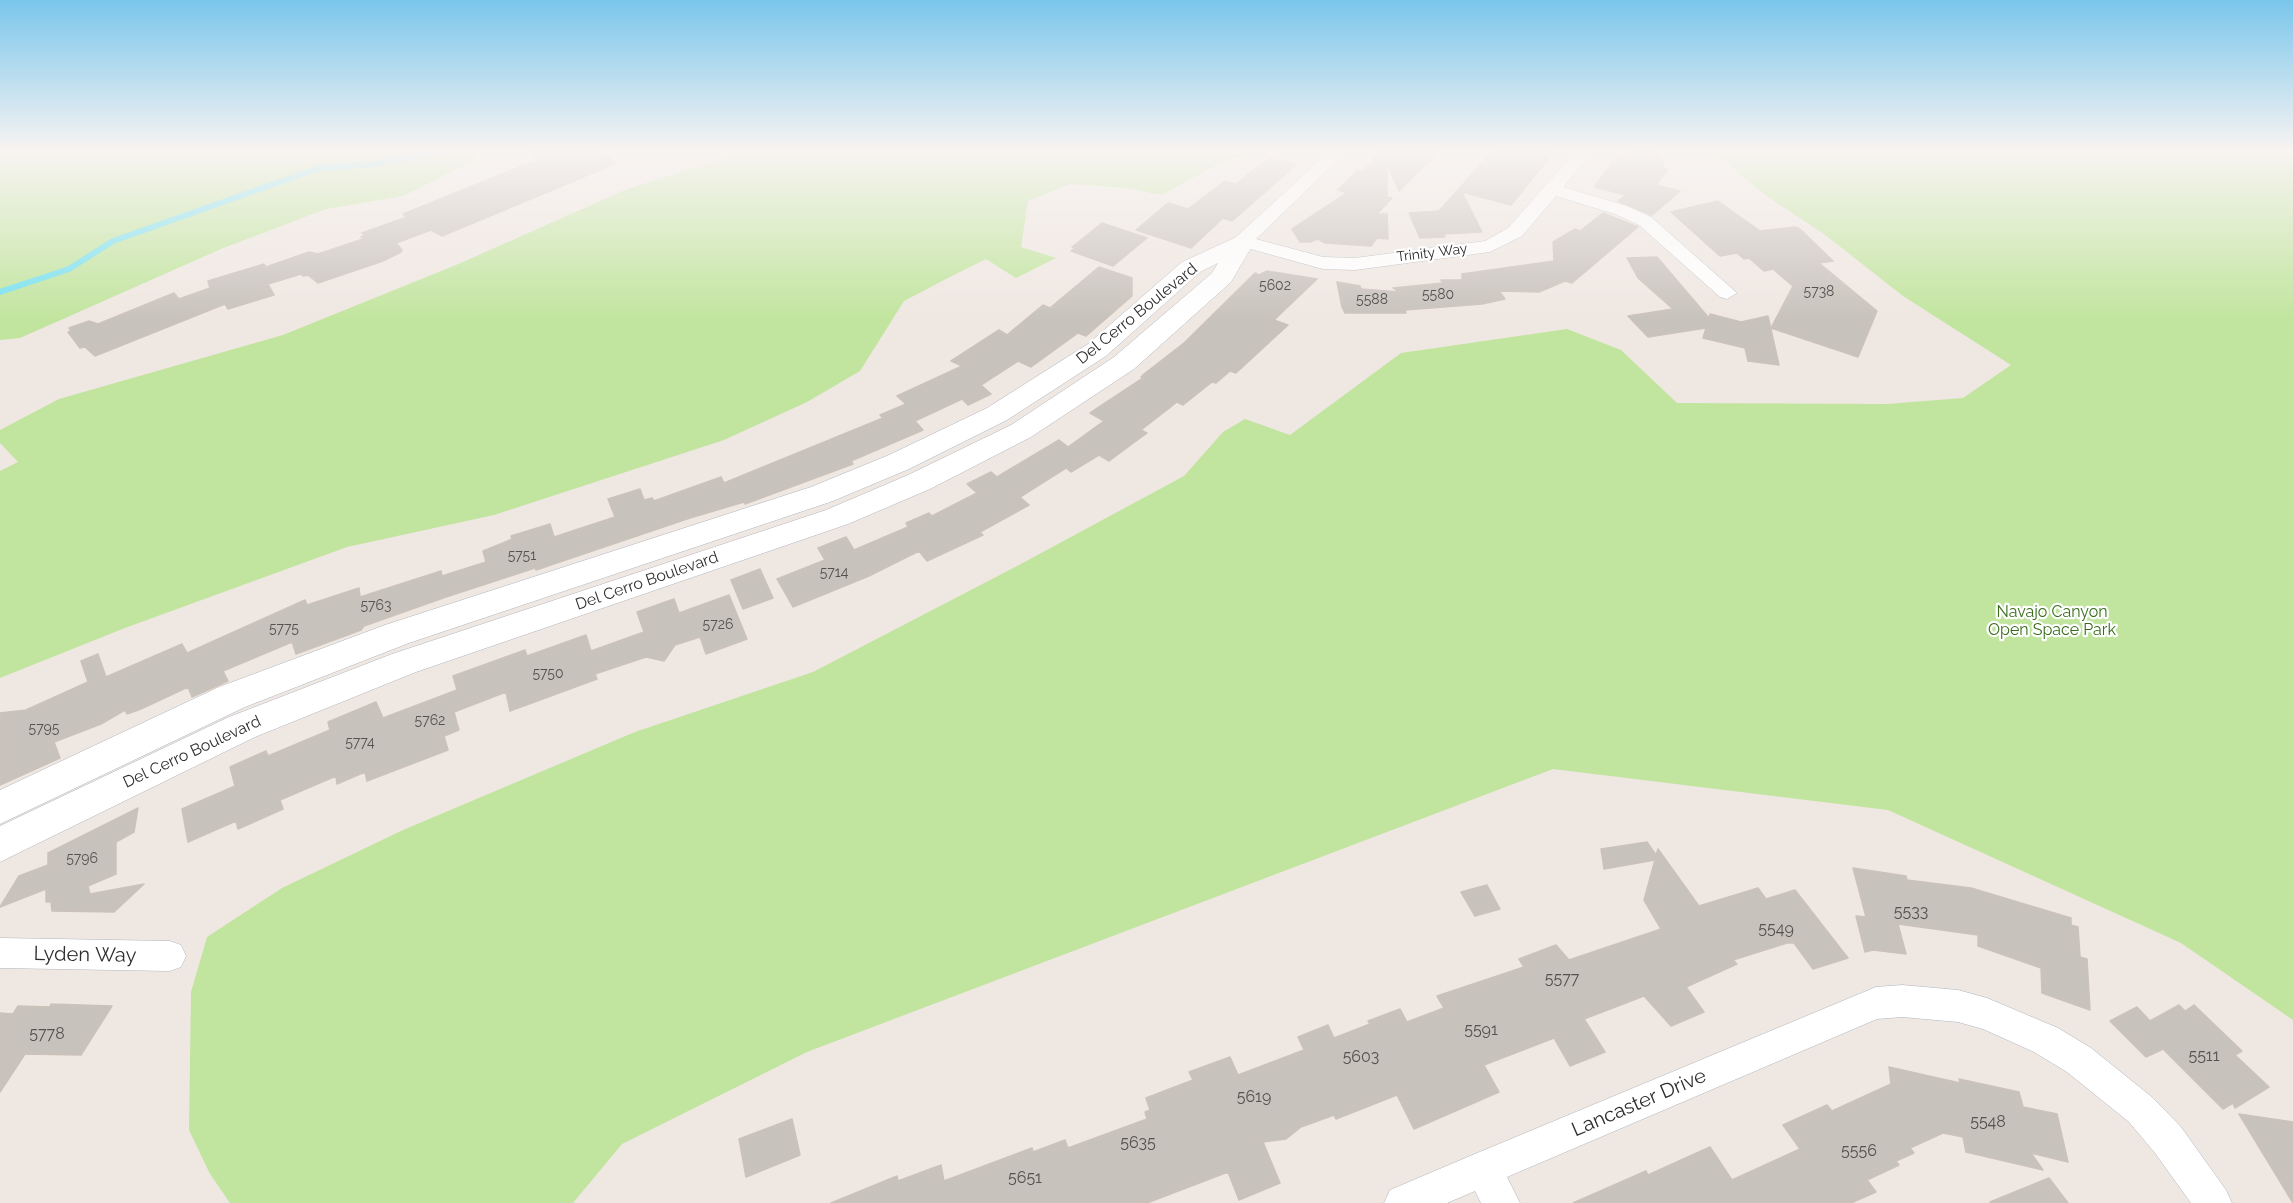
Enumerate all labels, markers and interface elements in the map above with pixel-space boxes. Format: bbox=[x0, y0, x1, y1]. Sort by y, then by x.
street label: Trinity Way bbox=[1396, 240, 1468, 266]
street label: Del Cerro Boulevard bbox=[1073, 259, 1201, 369]
house number: 5602 bbox=[1259, 278, 1291, 294]
house number: 5738 bbox=[1804, 284, 1834, 300]
house number: 5580 bbox=[1422, 287, 1454, 303]
house number: 5588 bbox=[1356, 292, 1388, 308]
house number: 5751 bbox=[508, 548, 536, 564]
street label: Del Cerro Boulevard bbox=[573, 548, 721, 614]
house number: 5714 bbox=[820, 565, 848, 581]
house number: 5763 bbox=[361, 598, 391, 614]
park label: Navajo Canyon Open Space Park bbox=[1988, 602, 2116, 640]
house number: 5726 bbox=[703, 617, 733, 633]
house number: 5775 bbox=[269, 621, 299, 637]
house number: 5750 bbox=[532, 666, 564, 682]
street label: Del Cerro Boulevard bbox=[120, 712, 264, 792]
house number: 5762 bbox=[415, 713, 445, 729]
house number: 5795 bbox=[29, 721, 59, 737]
house number: 5774 bbox=[345, 735, 375, 751]
house number: 5796 bbox=[66, 851, 98, 867]
house number: 5533 bbox=[1894, 902, 1928, 922]
house number: 5549 bbox=[1758, 919, 1794, 939]
street label: Lyden Way bbox=[33, 942, 137, 968]
house number: 5577 bbox=[1545, 969, 1579, 989]
house number: 5591 bbox=[1464, 1020, 1498, 1040]
house number: 5778 bbox=[29, 1024, 65, 1044]
house number: 5511 bbox=[2188, 1046, 2220, 1066]
house number: 5603 bbox=[1343, 1047, 1379, 1067]
street label: Lancaster Drive bbox=[1568, 1064, 1710, 1142]
house number: 5619 bbox=[1237, 1087, 1271, 1107]
house number: 5548 bbox=[1970, 1112, 2006, 1132]
house number: 5635 bbox=[1120, 1133, 1156, 1153]
house number: 5556 bbox=[1841, 1141, 1877, 1161]
house number: 5651 bbox=[1008, 1168, 1042, 1188]

